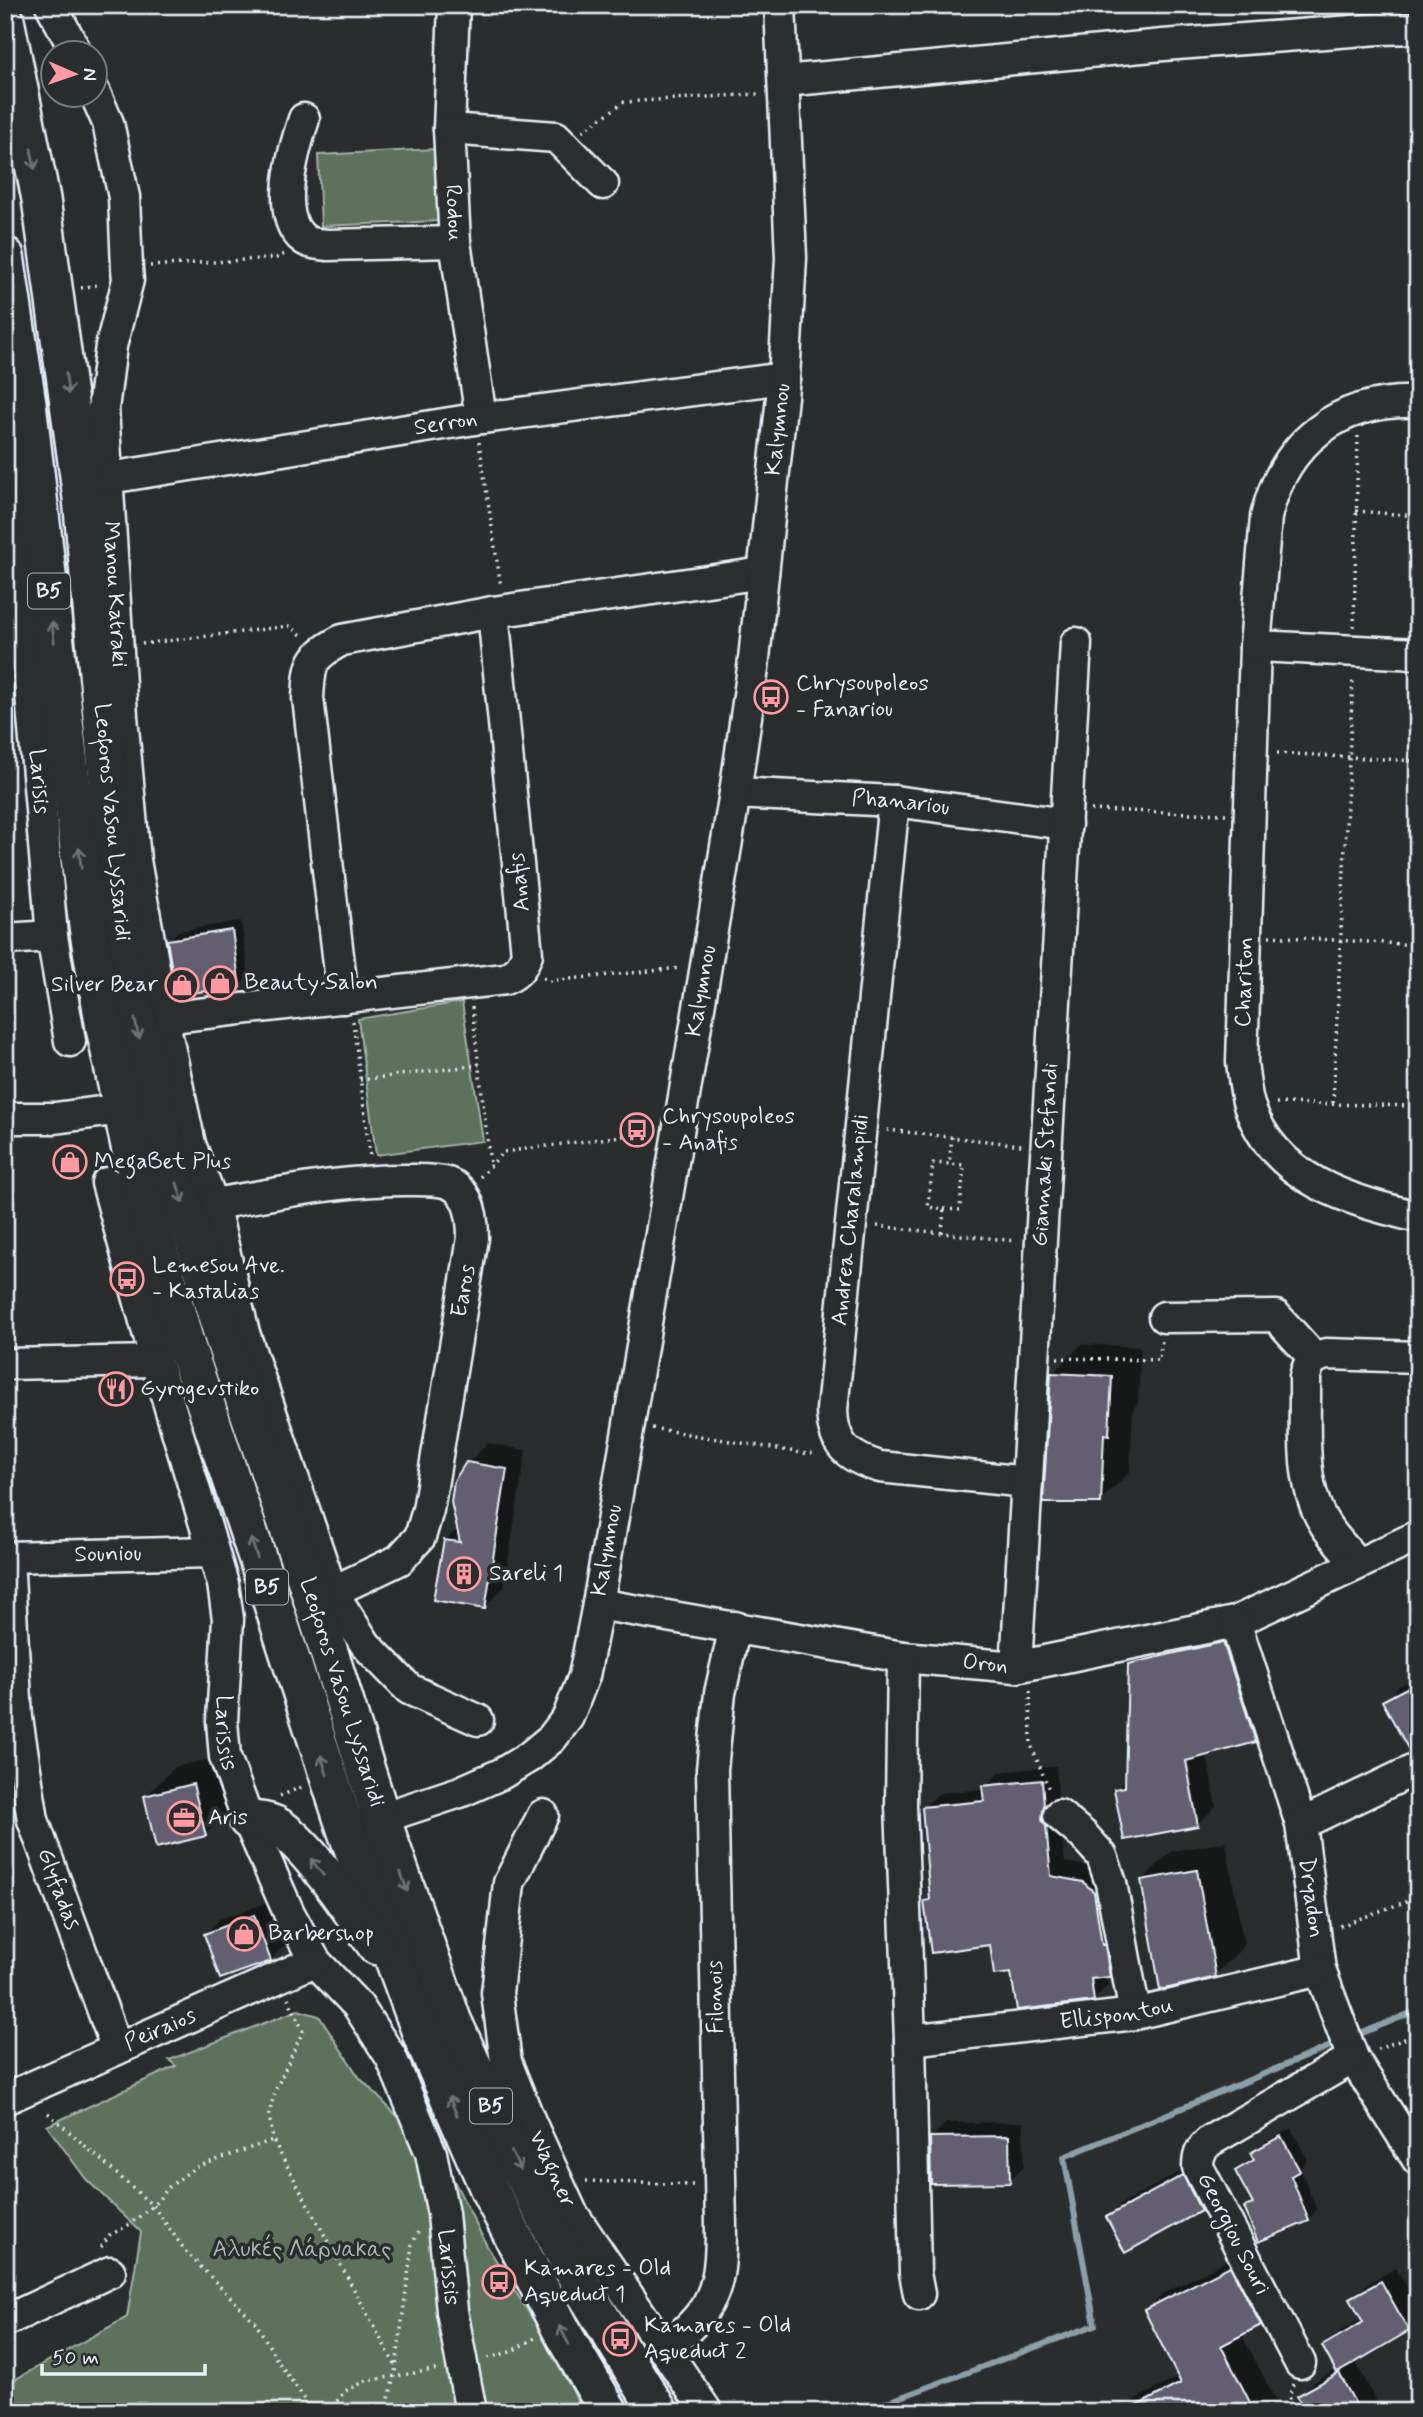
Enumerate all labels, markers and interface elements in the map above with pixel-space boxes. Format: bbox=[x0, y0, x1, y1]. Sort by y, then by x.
north arrow bbox=[38, 38, 108, 108]
text: N bbox=[77, 68, 102, 81]
one-way arrow bbox=[26, 147, 40, 170]
street label: Rodou bbox=[437, 184, 470, 242]
one-way arrow bbox=[61, 372, 74, 395]
street label: Kalymnou bbox=[759, 382, 798, 477]
street label: Serron bbox=[412, 404, 479, 444]
street label: Manou Katraki bbox=[95, 520, 134, 668]
road number: B5 bbox=[28, 574, 70, 608]
one-way arrow bbox=[47, 621, 60, 644]
place label: Chrysoupoleos - Fanariou bbox=[796, 669, 929, 725]
bus stop icon: Chrysoupoleos - Fanariou bbox=[752, 678, 790, 716]
street label: Leoforos Vasou Lyssaridi bbox=[86, 702, 138, 942]
street label: Larisis bbox=[21, 748, 56, 815]
street label: Phanariou bbox=[851, 784, 951, 823]
one-way arrow bbox=[73, 847, 86, 870]
street label: Anafis bbox=[502, 851, 538, 913]
street label: Chariton bbox=[1228, 936, 1262, 1028]
street label: Kalymnou bbox=[679, 943, 724, 1039]
shop icon: Beauty Salon bbox=[201, 964, 239, 1002]
shop icon: Silver Bear bbox=[163, 966, 201, 1004]
place label: Beauty Salon bbox=[244, 968, 378, 998]
place label: Silver Bear bbox=[51, 970, 158, 1000]
one-way arrow bbox=[131, 1017, 145, 1040]
street label: Giannaki Stefandi bbox=[1026, 1062, 1066, 1248]
place label: Chrysoupoleos - Anafis bbox=[662, 1102, 795, 1158]
bus stop icon: Chrysoupoleos - Anafis bbox=[618, 1111, 656, 1149]
street label: Andrea Charalampidi bbox=[825, 1113, 877, 1327]
shop icon: MegaBet Plus bbox=[51, 1143, 89, 1181]
place label: MegaBet Plus bbox=[94, 1147, 231, 1179]
one-way arrow bbox=[175, 1181, 188, 1203]
place label: Lemesou Ave. - Kastalias bbox=[152, 1251, 285, 1307]
bus stop icon: Lemesou Ave. - Kastalias bbox=[108, 1260, 146, 1298]
street label: Earos bbox=[445, 1262, 483, 1320]
restaurant icon: Gyrogevstiko bbox=[97, 1370, 135, 1408]
place label: Gyrogevstiko bbox=[140, 1374, 259, 1404]
street label: Kalymnou bbox=[585, 1502, 630, 1598]
one-way arrow bbox=[247, 1538, 259, 1560]
street label: Souniou bbox=[74, 1539, 142, 1570]
building icon: Sareli 1 bbox=[445, 1555, 483, 1593]
place label: Sareli 1 bbox=[489, 1559, 563, 1589]
road number: B5 bbox=[246, 1570, 288, 1604]
street label: Leoforos Vasou Lyssaridi bbox=[292, 1574, 392, 1811]
street label: Oron bbox=[961, 1647, 1009, 1681]
street label: Larissis bbox=[207, 1694, 244, 1775]
one-way arrow bbox=[317, 1754, 329, 1776]
office icon: Aris bbox=[165, 1799, 203, 1837]
place label: Aris bbox=[208, 1803, 248, 1833]
street label: Glyfadas bbox=[30, 1844, 87, 1934]
street label: Dryadon bbox=[1291, 1856, 1331, 1940]
one-way arrow bbox=[309, 1859, 324, 1877]
one-way arrow bbox=[398, 1871, 411, 1893]
shop icon: Barbershop bbox=[225, 1915, 263, 1953]
place label: Barbershop bbox=[268, 1919, 374, 1949]
street label: Filonois bbox=[700, 1960, 732, 2034]
street label: Ellispontou bbox=[1058, 1990, 1176, 2038]
street label: Peiraios bbox=[120, 2001, 201, 2059]
road number: B5 bbox=[470, 2088, 512, 2124]
one-way arrow bbox=[446, 2095, 459, 2117]
street label: Wagner bbox=[521, 2126, 583, 2213]
one-way arrow bbox=[510, 2150, 524, 2171]
street label: Georgiou Souri bbox=[1188, 2168, 1277, 2301]
street label: Larissis bbox=[429, 2228, 466, 2307]
park label: Αλυκές Λάρνακας bbox=[213, 2233, 391, 2265]
place label: Kamares - Old Aqueduct 1 bbox=[524, 2254, 671, 2310]
bus stop icon: Kamares - Old Aqueduct 1 bbox=[480, 2263, 518, 2301]
place label: Kamares - Old Aqueduct 2 bbox=[644, 2311, 791, 2367]
bus stop icon: Kamares - Old Aqueduct 2 bbox=[601, 2320, 639, 2358]
one-way arrow bbox=[557, 2325, 570, 2346]
scale bar bbox=[42, 2333, 205, 2377]
text: 50 m bbox=[52, 2344, 99, 2372]

